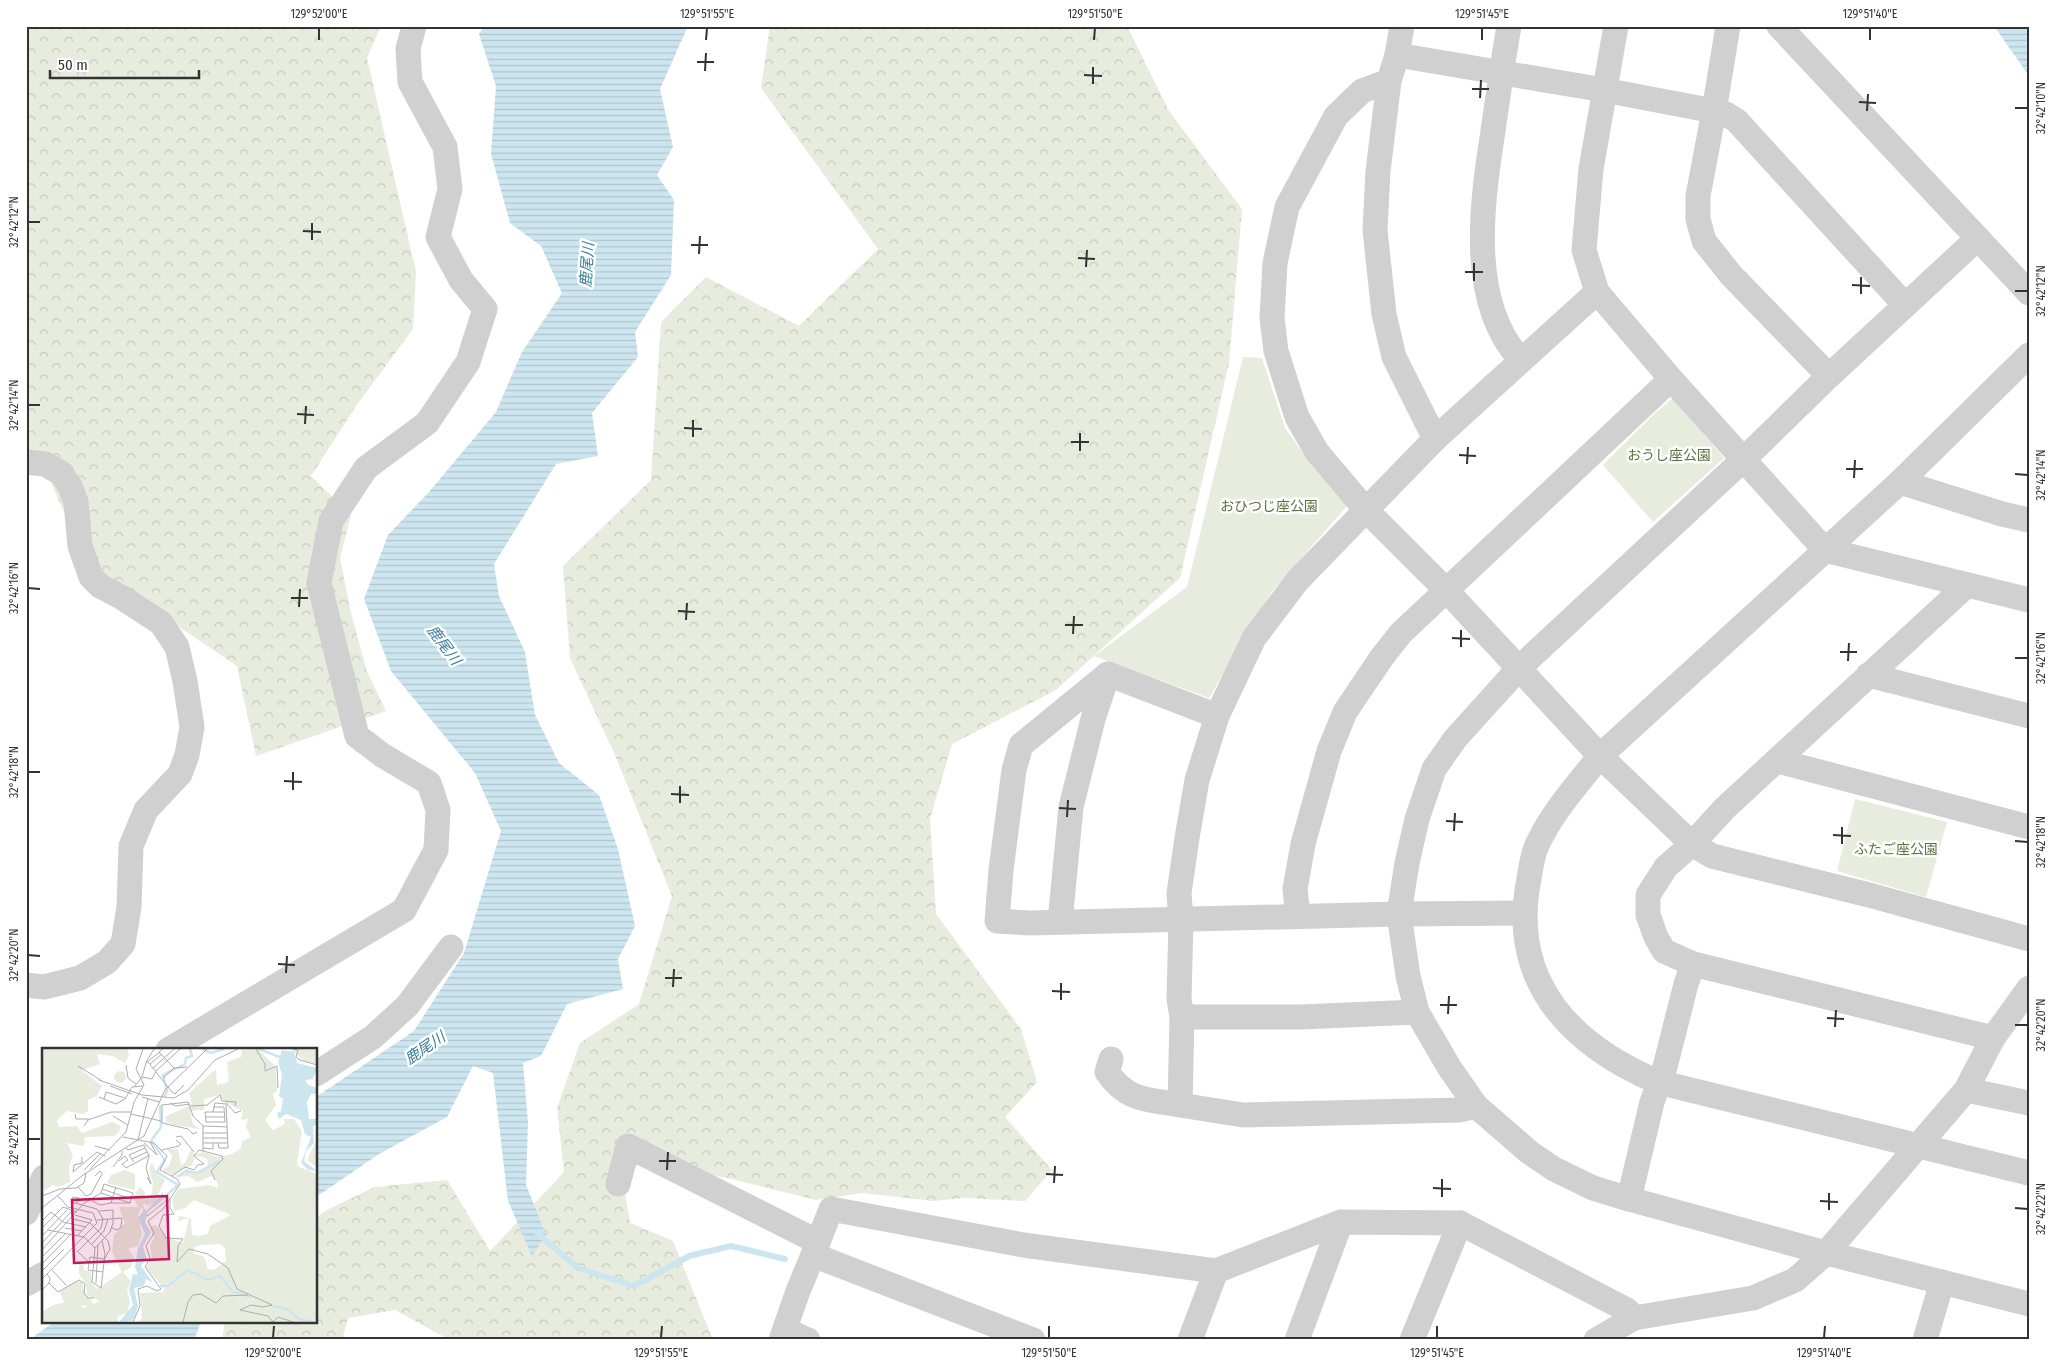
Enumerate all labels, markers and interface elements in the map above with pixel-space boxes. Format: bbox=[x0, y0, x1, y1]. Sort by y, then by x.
text: 129°52'00"E bbox=[291, 7, 348, 21]
text: 129°51'55"E bbox=[680, 7, 734, 21]
text: 129°51'50"E bbox=[1067, 7, 1123, 21]
text: 129°51'45"E bbox=[1455, 7, 1509, 21]
text: 129°51'40"E bbox=[1843, 7, 1898, 21]
scale bar bbox=[50, 48, 199, 80]
text: 50 m bbox=[58, 56, 88, 74]
text: 32°42'10"N bbox=[2034, 82, 2048, 134]
text: 32°42'12"N bbox=[7, 196, 21, 248]
water label: 鹿尾川 bbox=[576, 240, 598, 288]
text: 32°42'12"N bbox=[2034, 265, 2048, 317]
text: 32°42'14"N bbox=[7, 379, 21, 431]
park label: おうし座公園 bbox=[1627, 447, 1711, 464]
text: 32°42'14"N bbox=[2034, 449, 2048, 501]
park label: おひつじ座公園 bbox=[1220, 498, 1318, 515]
text: 32°42'16"N bbox=[7, 562, 21, 614]
water label: 鹿尾川 bbox=[423, 622, 466, 670]
text: 32°42'16"N bbox=[2034, 632, 2048, 684]
text: 32°42'18"N bbox=[7, 746, 21, 798]
text: 32°42'18"N bbox=[2034, 816, 2048, 868]
park label: ふたご座公園 bbox=[1854, 841, 1938, 858]
text: 32°42'20"N bbox=[7, 929, 21, 981]
text: 32°42'20"N bbox=[2034, 999, 2048, 1051]
water label: 鹿尾川 bbox=[401, 1027, 450, 1068]
inset map bbox=[42, 1048, 318, 1324]
text: 32°42'22"N bbox=[7, 1113, 21, 1165]
text: 32°42'22"N bbox=[2034, 1183, 2048, 1235]
text: 129°52'00"E bbox=[245, 1346, 302, 1360]
text: 129°51'55"E bbox=[634, 1346, 688, 1360]
text: 129°51'50"E bbox=[1021, 1346, 1077, 1360]
text: 129°51'45"E bbox=[1410, 1346, 1464, 1360]
text: 129°51'40"E bbox=[1797, 1346, 1852, 1360]

